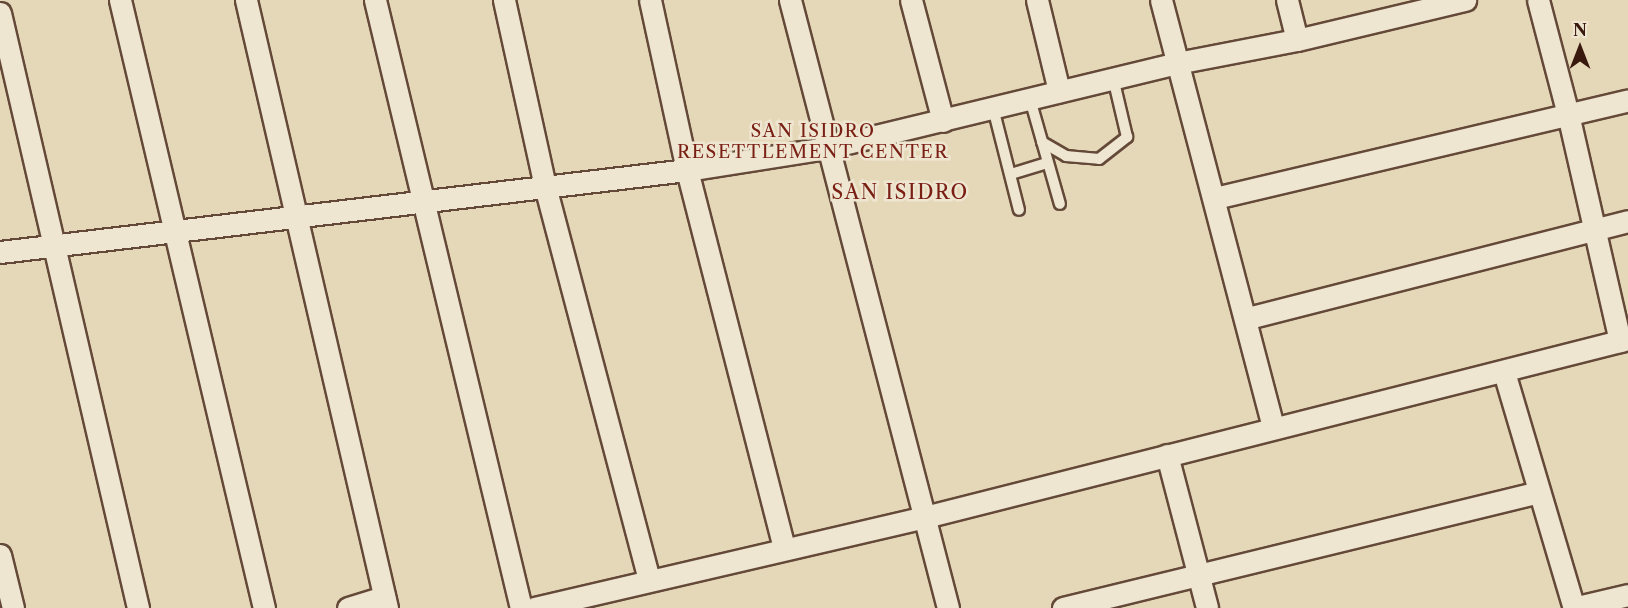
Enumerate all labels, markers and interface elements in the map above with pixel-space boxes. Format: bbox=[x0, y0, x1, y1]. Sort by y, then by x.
north arrow bbox=[1550, 18, 1610, 78]
text: N bbox=[1573, 20, 1587, 40]
district label: SAN ISIDRO RESETTLEMENT CENTER bbox=[677, 121, 949, 164]
district label: SAN ISIDRO bbox=[831, 180, 969, 204]

